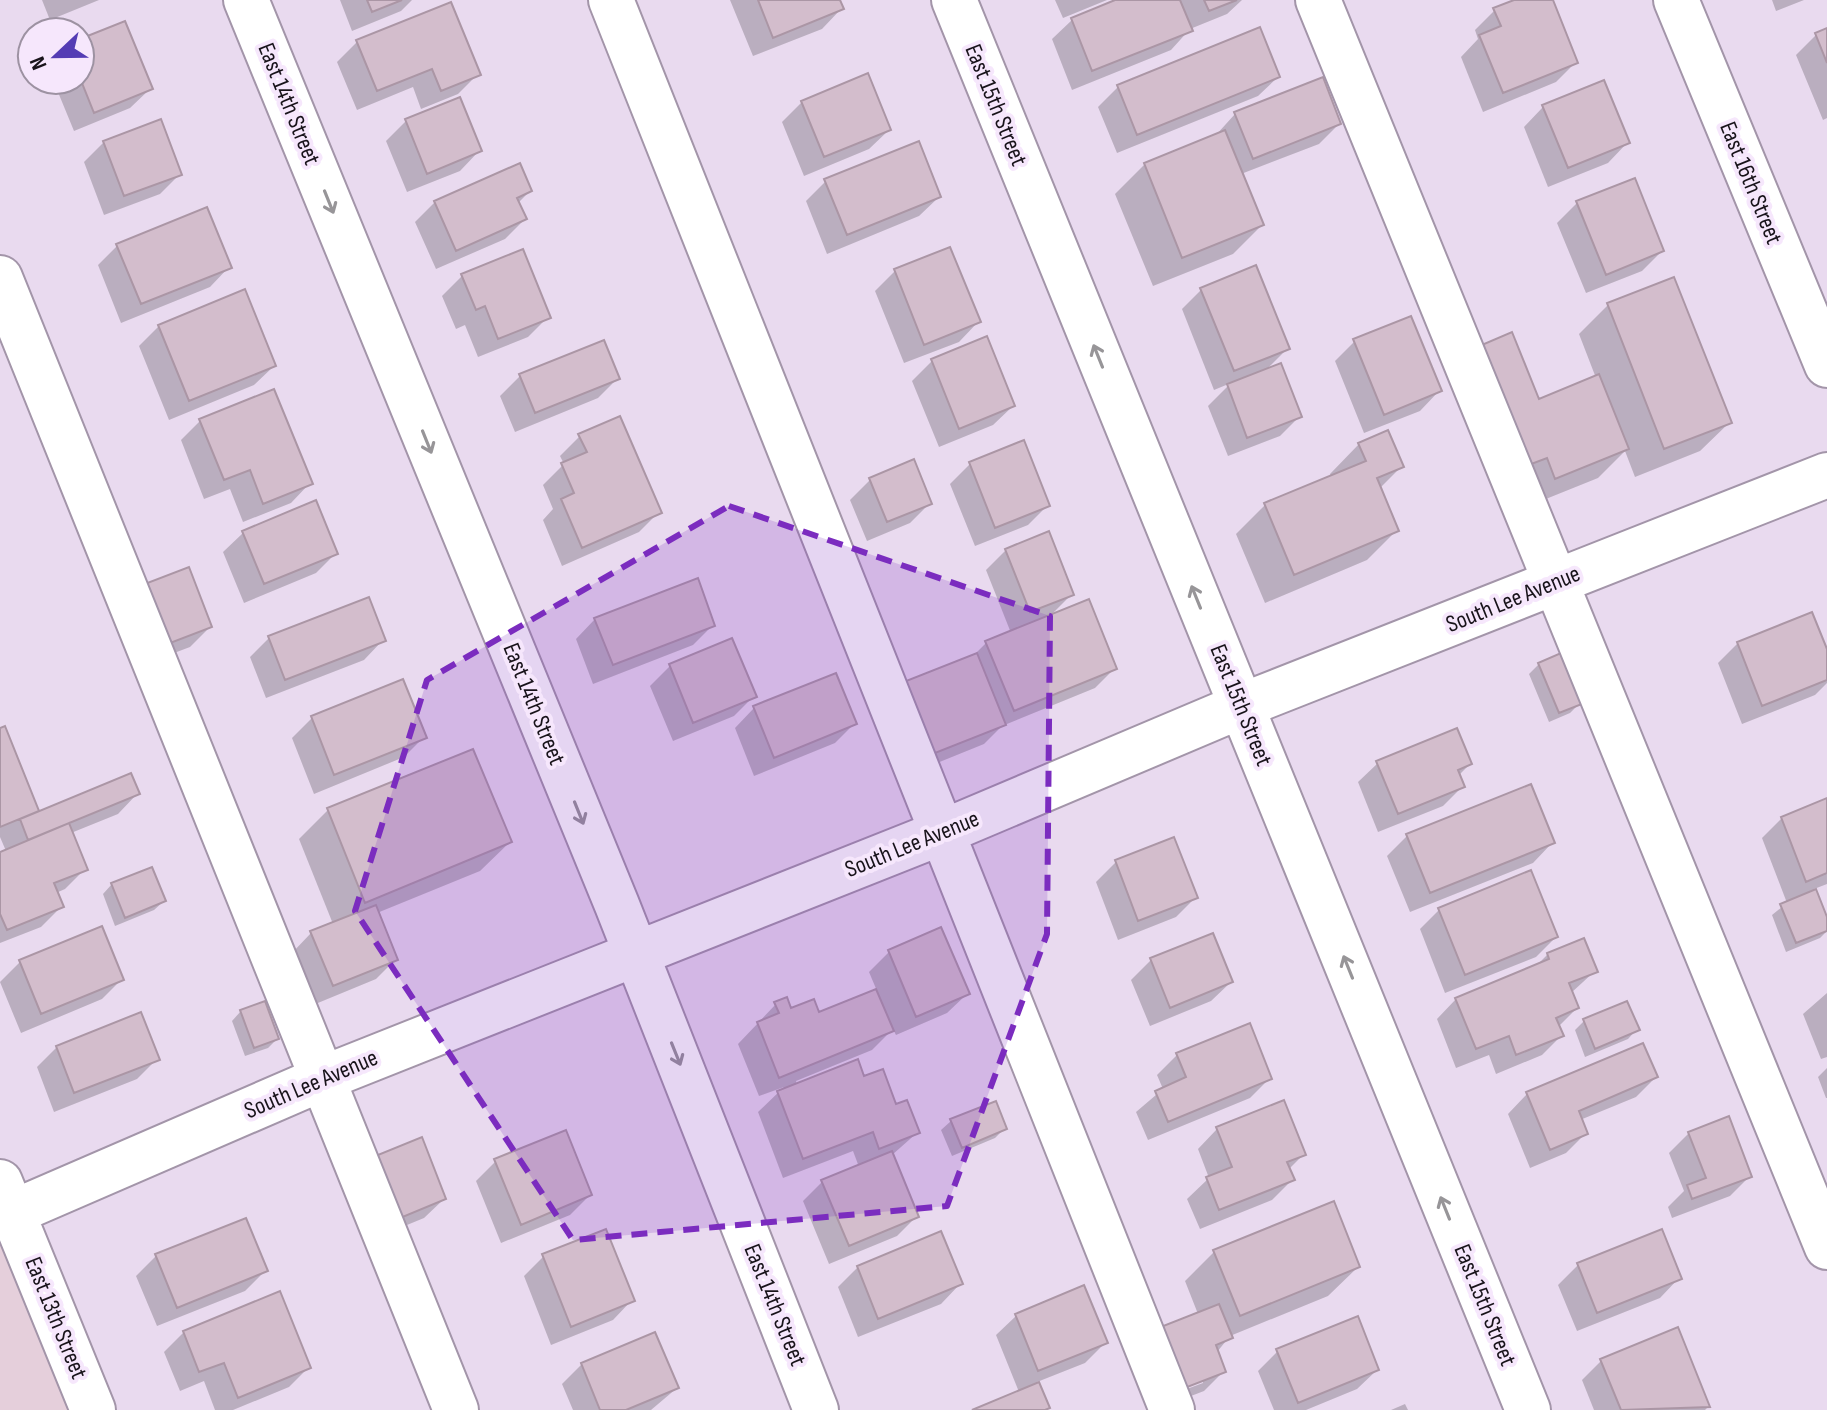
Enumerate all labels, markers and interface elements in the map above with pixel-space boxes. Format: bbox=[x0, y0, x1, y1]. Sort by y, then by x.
north arrow bbox=[16, 16, 96, 96]
street label: East 14th Street bbox=[251, 39, 327, 169]
street label: East 15th Street bbox=[958, 40, 1034, 170]
text: N bbox=[24, 52, 54, 73]
street label: East 16th Street bbox=[1713, 118, 1789, 248]
one-way arrow bbox=[322, 189, 337, 214]
one-way arrow bbox=[1090, 344, 1105, 369]
one-way arrow bbox=[421, 429, 436, 454]
street label: South Lee Avenue bbox=[1442, 559, 1584, 639]
one-way arrow bbox=[1188, 585, 1203, 610]
street label: East 14th Street bbox=[496, 639, 572, 769]
street label: East 15th Street bbox=[1203, 640, 1279, 770]
one-way arrow bbox=[572, 800, 587, 825]
street label: South Lee Avenue bbox=[841, 804, 983, 884]
one-way arrow bbox=[1339, 955, 1354, 980]
one-way arrow bbox=[669, 1041, 684, 1066]
street label: South Lee Avenue bbox=[240, 1043, 382, 1125]
one-way arrow bbox=[1437, 1196, 1452, 1221]
street label: East 14th Street bbox=[737, 1240, 813, 1370]
street label: East 15th Street bbox=[1447, 1240, 1523, 1370]
street label: East 13th Street bbox=[18, 1253, 94, 1383]

